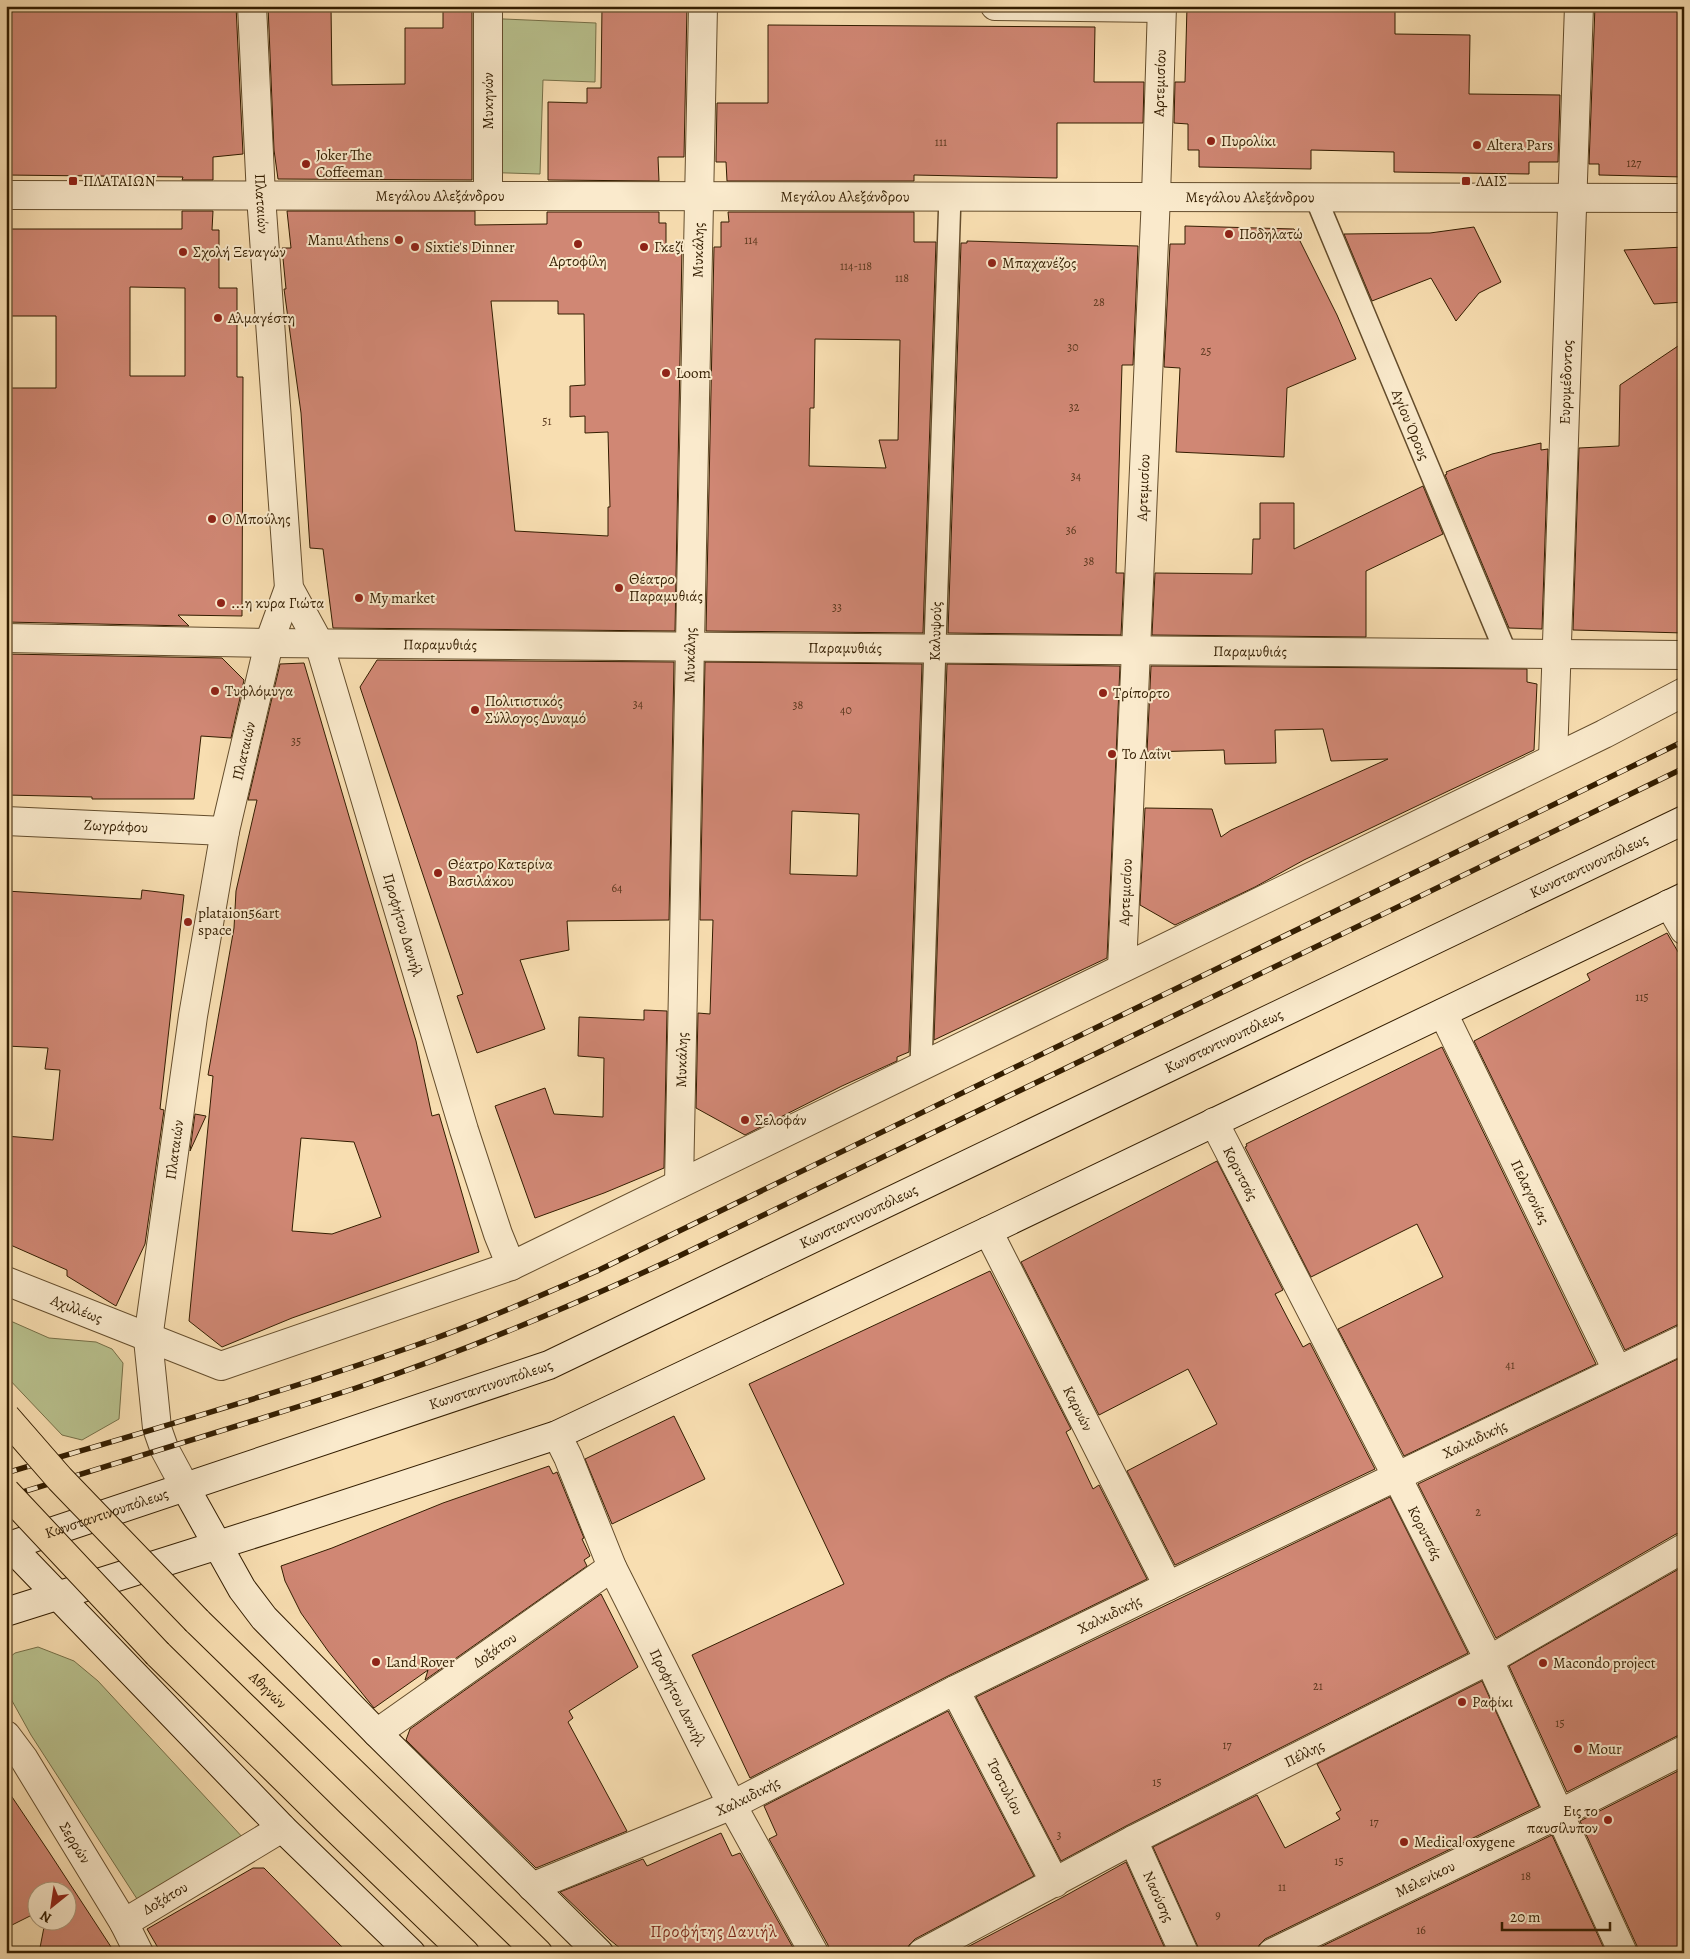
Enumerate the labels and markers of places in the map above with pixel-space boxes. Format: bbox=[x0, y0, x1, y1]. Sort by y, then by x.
place label: Πυρολίκι bbox=[1221, 131, 1276, 151]
marker: Πυρολίκι bbox=[1205, 135, 1217, 147]
place label: Altera Pars bbox=[1486, 135, 1553, 155]
marker: Altera Pars bbox=[1471, 139, 1483, 151]
place label: Joker The Coffeeman bbox=[316, 145, 383, 182]
marker: Joker The Coffeeman bbox=[300, 158, 312, 170]
place label: ΠΛΑΤΑΙΩΝ bbox=[83, 171, 156, 191]
place label: ΛΑΙΣ bbox=[1475, 171, 1507, 191]
marker: ΠΛΑΤΑΙΩΝ bbox=[67, 175, 79, 187]
marker: ΛΑΙΣ bbox=[1460, 175, 1472, 187]
place label: Ποδηλατώ bbox=[1239, 224, 1303, 244]
marker: Ποδηλατώ bbox=[1223, 228, 1235, 240]
place label: Manu Athens bbox=[307, 230, 389, 250]
marker: Manu Athens bbox=[393, 234, 405, 246]
place label: Sixtie's Dinner bbox=[425, 237, 515, 257]
place label: Γκεζί bbox=[654, 237, 684, 257]
marker: Αρτοφίλη bbox=[572, 238, 584, 250]
marker: Sixtie's Dinner bbox=[409, 241, 421, 253]
marker: Γκεζί bbox=[638, 241, 650, 253]
place label: Σχολή Ξεναγών bbox=[193, 242, 286, 262]
marker: Σχολή Ξεναγών bbox=[177, 246, 189, 258]
place label: Αρτοφίλη bbox=[548, 251, 607, 271]
place label: Μπαχανέζος bbox=[1002, 253, 1076, 273]
marker: Μπαχανέζος bbox=[986, 257, 998, 269]
place label: Αλμαγέστη bbox=[227, 308, 295, 328]
marker: Αλμαγέστη bbox=[212, 312, 224, 324]
place label: Loom bbox=[676, 363, 712, 383]
marker: Loom bbox=[660, 367, 672, 379]
place label: Ο Μπούλης bbox=[222, 509, 291, 529]
marker: Ο Μπούλης bbox=[206, 513, 218, 525]
place label: Θέατρο Παραμυθιάς bbox=[629, 569, 703, 606]
marker: Θέατρο Παραμυθιάς bbox=[613, 582, 625, 594]
place label: My market bbox=[369, 588, 435, 608]
marker: My market bbox=[353, 592, 365, 604]
place label: ...η κυρα Γιώτα bbox=[231, 593, 324, 613]
marker: ...η κυρα Γιώτα bbox=[215, 597, 227, 609]
place label: Τυφλόμυγα bbox=[225, 681, 293, 701]
place label: Τρίπορτο bbox=[1113, 683, 1170, 703]
marker: Τυφλόμυγα bbox=[209, 685, 221, 697]
marker: Τρίπορτο bbox=[1097, 687, 1109, 699]
place label: Πολιτιστικός Σύλλογος Δυναμό bbox=[485, 691, 586, 728]
marker: Πολιτιστικός Σύλλογος Δυναμό bbox=[469, 704, 481, 716]
place label: Το Λαΐνι bbox=[1122, 744, 1171, 764]
marker: Το Λαΐνι bbox=[1106, 748, 1118, 760]
place label: Θέατρο Κατερίνα Βασιλάκου bbox=[448, 854, 553, 891]
marker: Θέατρο Κατερίνα Βασιλάκου bbox=[432, 867, 444, 879]
place label: plataion56art space bbox=[198, 903, 280, 940]
marker: plataion56art space bbox=[182, 916, 194, 928]
place label: Σελοφάν bbox=[755, 1110, 806, 1130]
marker: Σελοφάν bbox=[739, 1114, 751, 1126]
place label: Land Rover bbox=[386, 1652, 455, 1672]
place label: Macondo project bbox=[1553, 1653, 1656, 1673]
marker: Land Rover bbox=[370, 1656, 382, 1668]
marker: Macondo project bbox=[1537, 1657, 1549, 1669]
place label: Ραφίκι bbox=[1472, 1692, 1513, 1712]
marker: Ραφίκι bbox=[1456, 1696, 1468, 1708]
place label: Mour bbox=[1588, 1739, 1622, 1759]
marker: Mour bbox=[1572, 1743, 1584, 1755]
place label: Εις το παυσίλυπον bbox=[1527, 1801, 1598, 1838]
marker: Εις το παυσίλυπον bbox=[1602, 1814, 1614, 1826]
place label: Medical oxygene bbox=[1414, 1832, 1515, 1852]
marker: Medical oxygene bbox=[1398, 1836, 1410, 1848]

